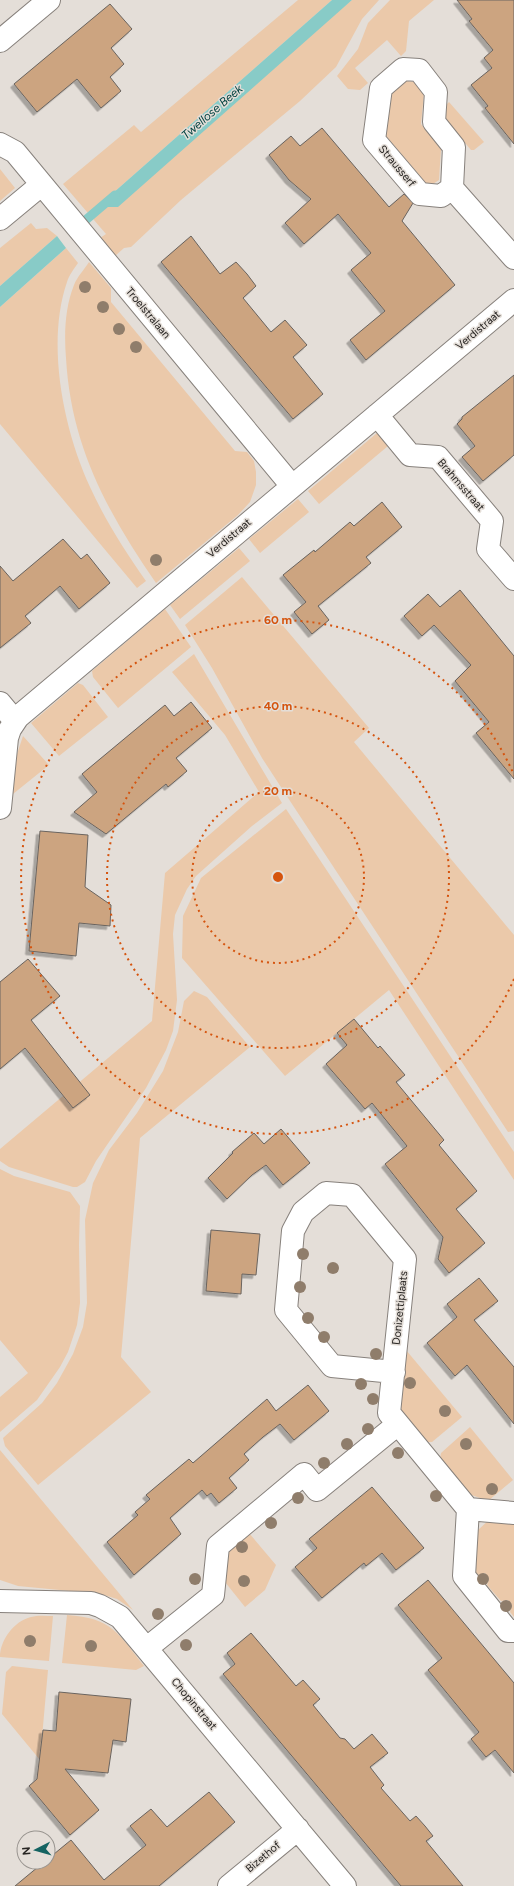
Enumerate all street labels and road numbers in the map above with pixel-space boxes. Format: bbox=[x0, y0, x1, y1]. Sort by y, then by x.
street label: Strausserf bbox=[376, 143, 419, 190]
street label: Troelstralaan bbox=[123, 285, 173, 341]
street label: Verdistraat bbox=[453, 308, 503, 352]
street label: Brahmsstraat bbox=[435, 456, 487, 514]
street label: Verdistraat bbox=[204, 516, 254, 560]
street label: Donizettiplaats bbox=[390, 1270, 410, 1346]
street label: Chopinstraat bbox=[168, 1675, 220, 1733]
street label: Bizethof bbox=[243, 1838, 284, 1875]

